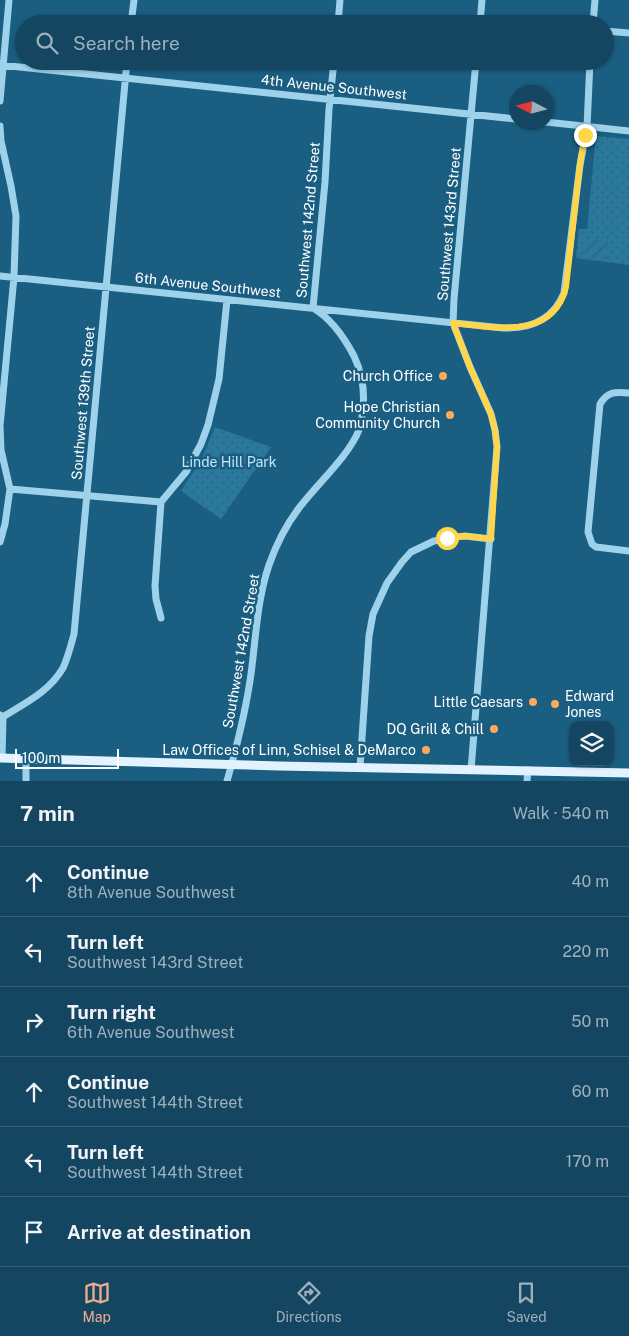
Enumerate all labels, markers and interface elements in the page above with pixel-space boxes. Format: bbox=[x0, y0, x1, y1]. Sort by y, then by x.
search box bbox=[15, 15, 614, 70]
icon: search bbox=[33, 29, 61, 57]
text: Search here bbox=[73, 32, 180, 54]
street label: 4th Avenue Southwest bbox=[260, 71, 408, 103]
north arrow bbox=[509, 85, 554, 130]
route end bbox=[574, 124, 597, 147]
street label: Southwest 142nd Street bbox=[293, 141, 323, 299]
street label: Southwest 143rd Street bbox=[434, 146, 464, 302]
street label: 6th Avenue Southwest bbox=[134, 269, 282, 301]
street label: Southwest 139th Street bbox=[68, 326, 98, 480]
place label: Church Office bbox=[343, 368, 433, 384]
marker: Church Office bbox=[437, 370, 449, 382]
place label: Hope Christian Community Church bbox=[315, 399, 440, 431]
marker: Hope Christian Community Church bbox=[444, 409, 456, 421]
park label: Linde Hill Park bbox=[181, 454, 277, 470]
route start bbox=[436, 527, 459, 550]
street label: Southwest 142nd Street bbox=[220, 572, 262, 730]
place label: Edward Jones bbox=[565, 688, 614, 720]
place label: Little Caesars bbox=[434, 694, 523, 710]
marker: Little Caesars bbox=[527, 696, 539, 708]
marker: Edward Jones bbox=[549, 698, 561, 710]
place label: DQ Grill & Chill bbox=[387, 721, 484, 737]
map controls bbox=[569, 721, 614, 766]
button: layers bbox=[569, 721, 614, 766]
marker: DQ Grill & Chill bbox=[488, 723, 500, 735]
place label: Law Offices of Linn, Schisel & DeMarco bbox=[162, 742, 416, 758]
marker: Law Offices of Linn, Schisel & DeMarco bbox=[420, 744, 432, 756]
scale bar bbox=[15, 746, 119, 769]
text: 100 m bbox=[22, 750, 60, 766]
text: 7 min bbox=[20, 801, 75, 826]
text: Walk · 540 m bbox=[513, 804, 609, 823]
text: Continue bbox=[67, 861, 149, 883]
icon: ahead bbox=[20, 868, 48, 896]
text: 40 m bbox=[571, 872, 609, 891]
text: 8th Avenue Southwest bbox=[67, 883, 235, 902]
text: Turn left bbox=[67, 931, 144, 953]
icon: left bbox=[20, 938, 48, 966]
text: 220 m bbox=[562, 942, 609, 961]
text: Southwest 143rd Street bbox=[67, 953, 244, 972]
text: Turn right bbox=[67, 1001, 156, 1023]
icon: right bbox=[20, 1008, 48, 1036]
text: 50 m bbox=[571, 1012, 609, 1031]
text: 6th Avenue Southwest bbox=[67, 1023, 235, 1042]
text: Continue bbox=[67, 1071, 149, 1093]
icon: ahead bbox=[20, 1078, 48, 1106]
text: 60 m bbox=[572, 1082, 609, 1101]
text: Southwest 144th Street bbox=[67, 1093, 243, 1112]
text: Turn left bbox=[67, 1141, 144, 1163]
icon: left bbox=[20, 1148, 48, 1176]
text: 170 m bbox=[566, 1152, 609, 1171]
text: Southwest 144th Street bbox=[67, 1163, 243, 1182]
icon: arrive bbox=[20, 1218, 48, 1246]
text: Arrive at destination bbox=[67, 1221, 251, 1243]
tab: Map bbox=[82, 1279, 111, 1325]
tab: Directions bbox=[276, 1279, 342, 1325]
tab: Saved bbox=[506, 1279, 547, 1325]

